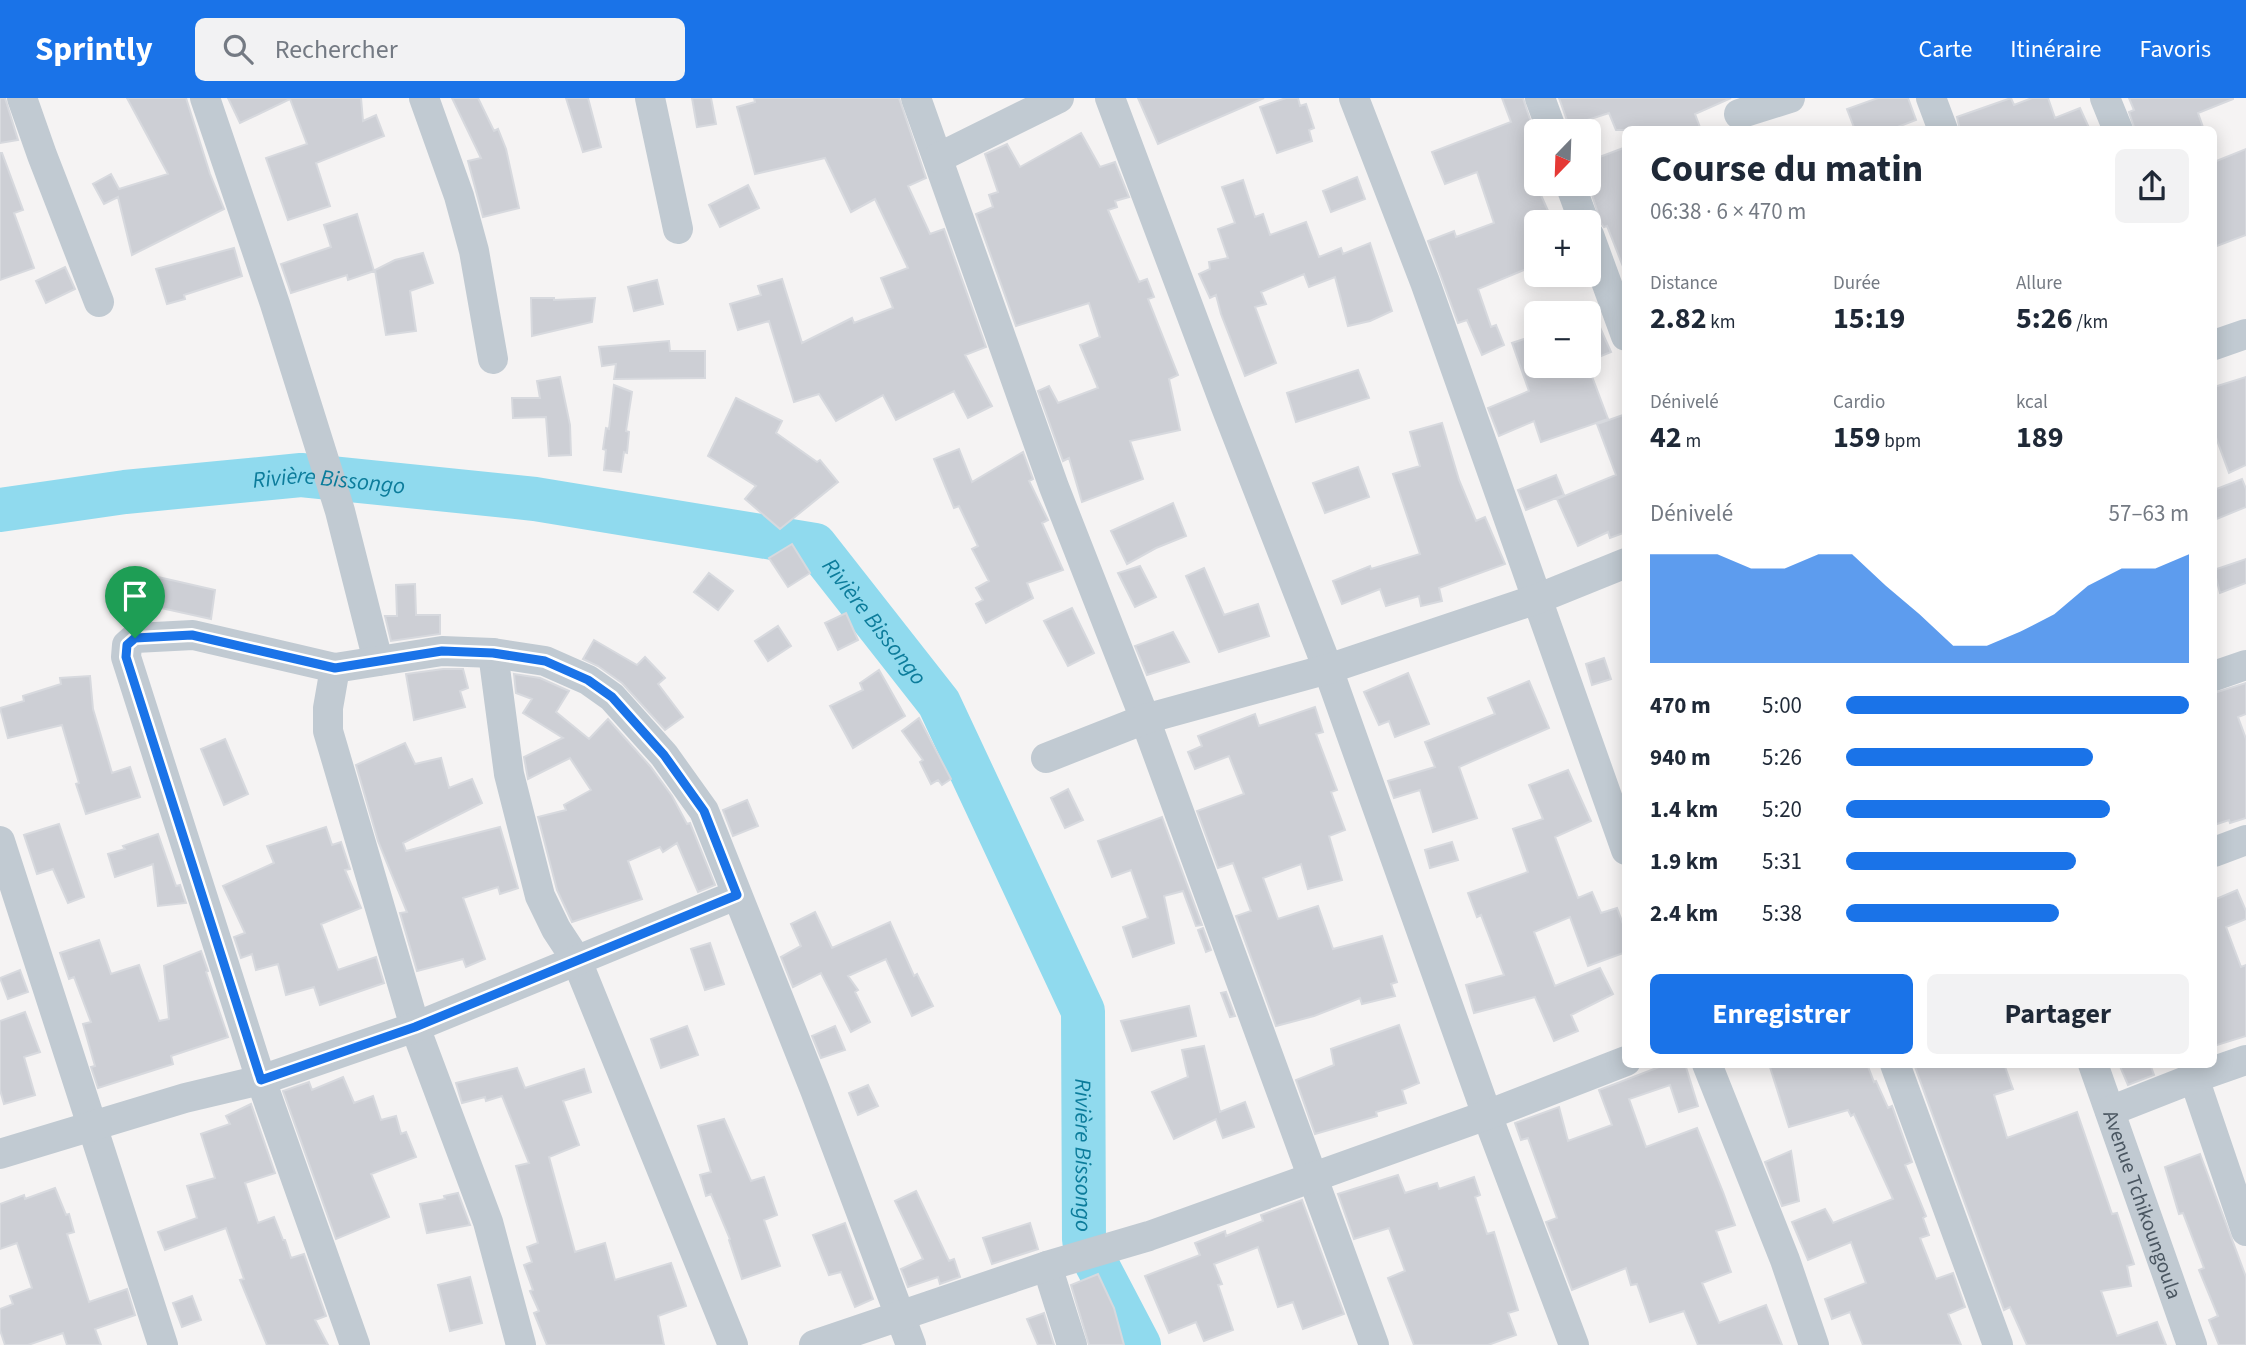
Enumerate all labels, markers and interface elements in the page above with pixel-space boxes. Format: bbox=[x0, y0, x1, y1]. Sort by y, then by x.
search box bbox=[195, 18, 685, 81]
text: Sprintly bbox=[35, 26, 153, 73]
icon: search bbox=[219, 30, 257, 68]
text: Rechercher bbox=[275, 31, 398, 68]
text: Carte bbox=[1918, 32, 1972, 67]
text: Itinéraire bbox=[2010, 32, 2101, 67]
text: Favoris bbox=[2139, 32, 2211, 67]
north arrow bbox=[1524, 119, 1601, 196]
map controls bbox=[1524, 119, 1601, 378]
text: Course du matin bbox=[1650, 142, 1923, 196]
button: share bbox=[2115, 149, 2189, 223]
text: 06:38 · 6 × 470 m bbox=[1650, 195, 1806, 228]
button: + bbox=[1524, 210, 1601, 287]
text: Distance bbox=[1650, 270, 1718, 297]
text: Durée bbox=[1833, 270, 1880, 297]
text: Allure bbox=[2016, 270, 2062, 297]
text: 2.82 bbox=[1650, 297, 1707, 340]
text: 15:19 bbox=[1833, 297, 1905, 340]
text: 5:26 bbox=[2016, 297, 2073, 340]
button: − bbox=[1524, 301, 1601, 378]
text: km bbox=[1707, 309, 1736, 336]
text: /km bbox=[2073, 309, 2108, 336]
text: Dénivelé bbox=[1650, 389, 1719, 416]
text: Cardio bbox=[1833, 389, 1885, 416]
text: kcal bbox=[2016, 389, 2048, 416]
text: 42 bbox=[1650, 416, 1682, 459]
text: 159 bbox=[1833, 416, 1881, 459]
text: 189 bbox=[2016, 416, 2064, 459]
text: m bbox=[1682, 428, 1701, 455]
text: bpm bbox=[1881, 428, 1921, 455]
water label: Rivière Bissongo bbox=[251, 459, 407, 503]
text: Dénivelé bbox=[1650, 497, 1733, 530]
text: 57–63 m bbox=[2109, 497, 2189, 530]
water label: Rivière Bissongo bbox=[814, 551, 935, 692]
pin bbox=[105, 566, 165, 638]
icon: arrive bbox=[116, 577, 154, 615]
text: 470 m bbox=[1650, 689, 1711, 722]
text: 5:00 bbox=[1762, 689, 1802, 722]
text: 940 m bbox=[1650, 741, 1711, 774]
text: 5:26 bbox=[1762, 741, 1802, 774]
text: 1.4 km bbox=[1650, 793, 1718, 826]
text: 5:20 bbox=[1762, 793, 1802, 826]
text: 1.9 km bbox=[1650, 845, 1718, 878]
text: 5:31 bbox=[1762, 845, 1802, 878]
text: 2.4 km bbox=[1650, 897, 1718, 930]
text: 5:38 bbox=[1762, 897, 1802, 930]
button: Enregistrer bbox=[1650, 974, 1913, 1054]
button: Partager bbox=[1927, 974, 2189, 1054]
water label: Rivière Bissongo bbox=[1066, 1078, 1100, 1232]
street label: Avenue Tchikoungoula bbox=[2095, 1106, 2190, 1303]

